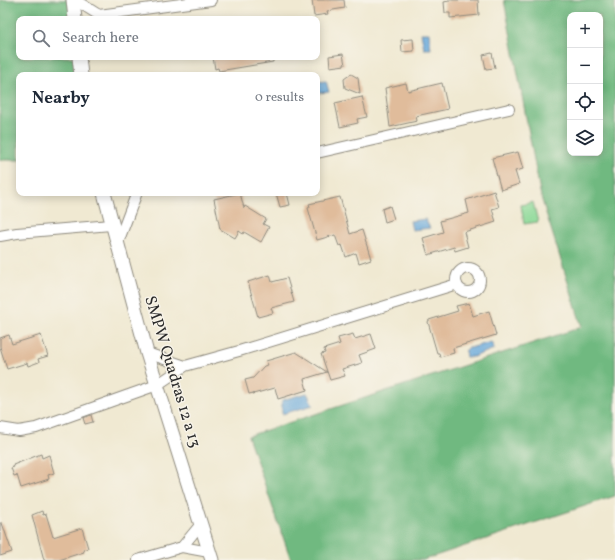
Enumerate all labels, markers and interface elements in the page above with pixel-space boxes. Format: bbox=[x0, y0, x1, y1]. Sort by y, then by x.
map controls bbox=[567, 12, 603, 156]
button: + bbox=[567, 12, 603, 48]
search box bbox=[16, 16, 320, 60]
icon: search bbox=[30, 27, 52, 49]
text: Search here bbox=[62, 28, 139, 49]
button: − bbox=[567, 48, 603, 84]
button: locate bbox=[567, 84, 603, 120]
text: Nearby bbox=[32, 87, 90, 110]
text: 0 results bbox=[255, 89, 304, 107]
button: layers bbox=[567, 120, 603, 156]
street label: SMPW Quadras 12 a 13 bbox=[138, 293, 206, 451]

